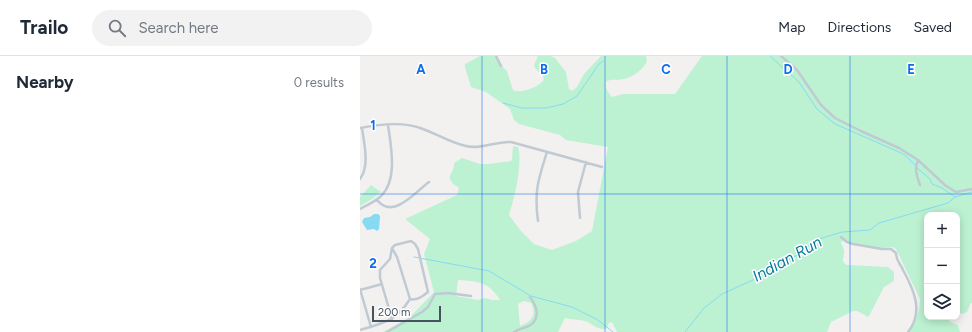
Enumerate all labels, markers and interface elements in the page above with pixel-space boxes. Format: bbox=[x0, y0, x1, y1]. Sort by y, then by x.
search box bbox=[92, 10, 372, 46]
text: Trailo bbox=[20, 16, 68, 39]
icon: search bbox=[106, 17, 128, 39]
text: Search here bbox=[138, 19, 219, 37]
text: Map bbox=[778, 19, 806, 36]
text: Directions bbox=[828, 19, 891, 36]
text: Saved bbox=[913, 19, 952, 36]
text: A bbox=[416, 62, 426, 77]
text: B bbox=[540, 62, 548, 77]
text: C bbox=[661, 62, 671, 77]
text: D bbox=[783, 62, 793, 77]
text: E bbox=[907, 62, 915, 77]
text: Nearby bbox=[16, 72, 74, 92]
text: 0 results bbox=[294, 75, 344, 90]
text: 1 bbox=[370, 118, 376, 133]
map controls bbox=[924, 212, 960, 320]
button: + bbox=[924, 212, 960, 248]
water label: Indian Run bbox=[749, 232, 825, 286]
button: − bbox=[924, 248, 960, 284]
text: 2 bbox=[369, 256, 377, 271]
button: layers bbox=[924, 284, 960, 320]
scale bar bbox=[372, 304, 441, 323]
text: 200 m bbox=[378, 306, 410, 319]

